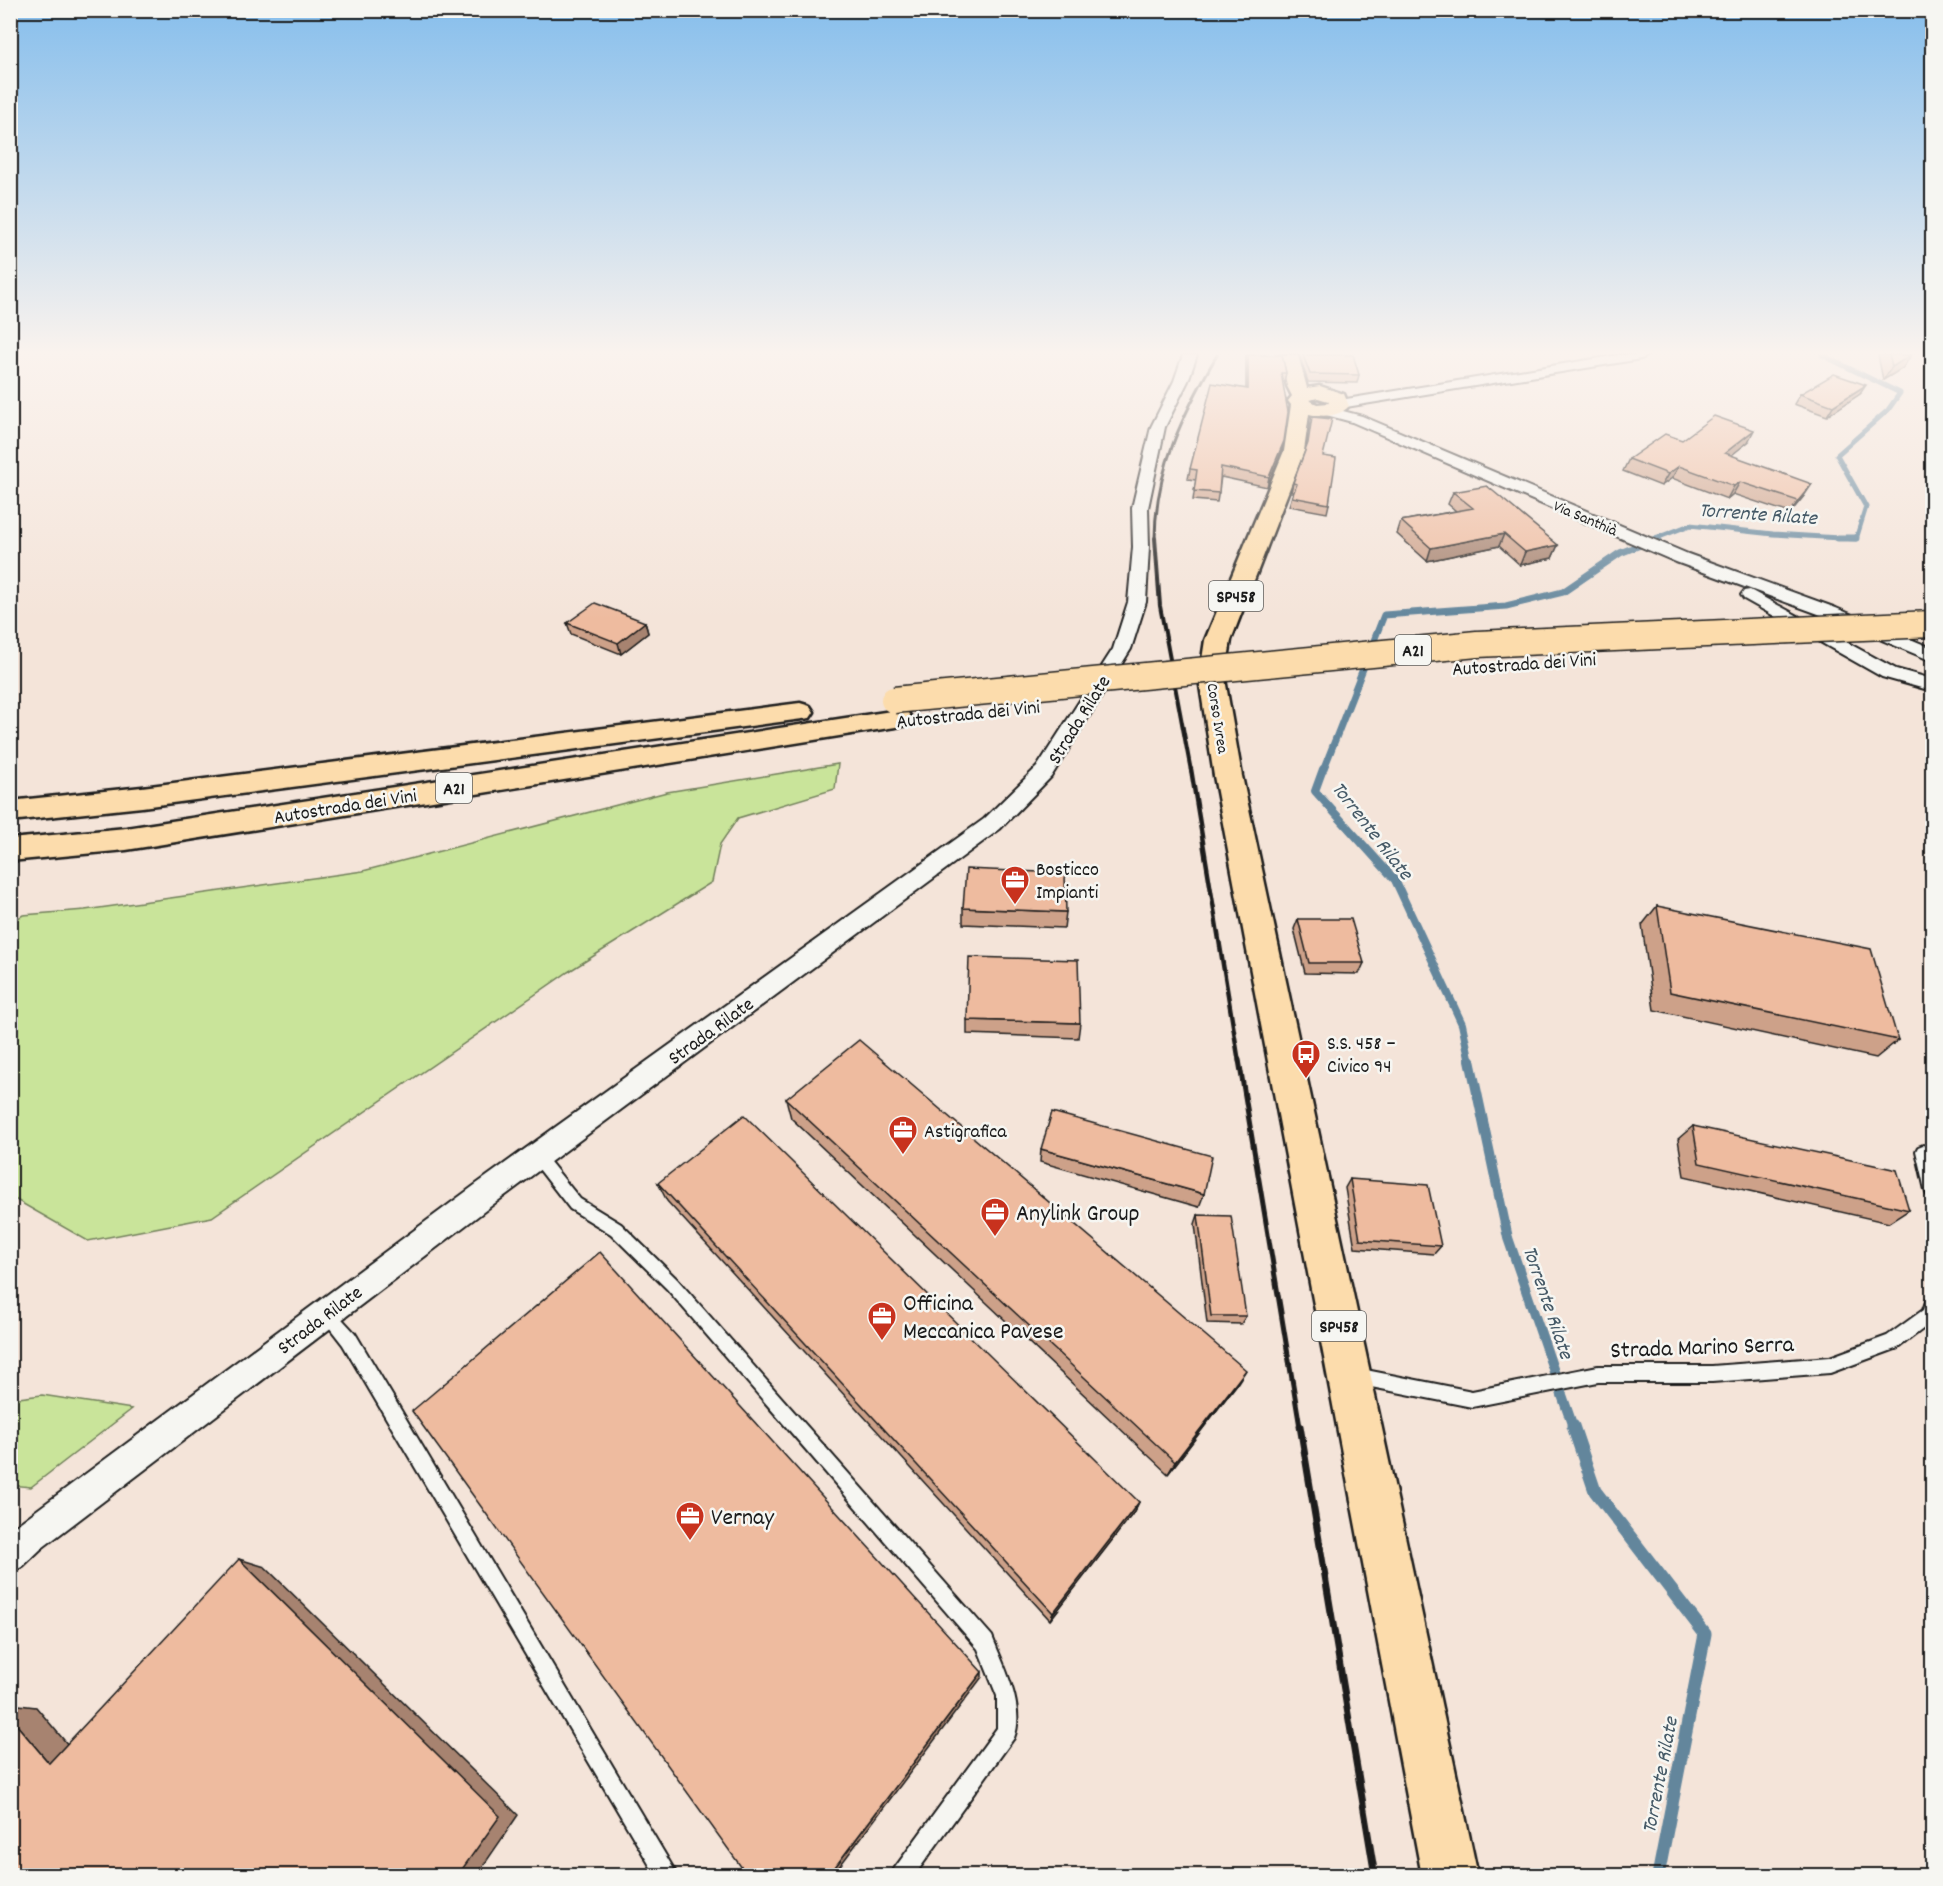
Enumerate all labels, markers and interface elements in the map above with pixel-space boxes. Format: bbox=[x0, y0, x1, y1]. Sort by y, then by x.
street label: Via Santhià bbox=[1549, 495, 1621, 543]
water label: Torrente Rilate bbox=[1698, 497, 1819, 535]
road number: SP458 bbox=[1209, 581, 1263, 611]
road number: A21 bbox=[1395, 635, 1431, 665]
street label: Autostrada dei Vini bbox=[1451, 647, 1598, 685]
street label: Strada Rilate bbox=[1042, 671, 1119, 770]
street label: Corso Ivrea bbox=[1200, 682, 1233, 756]
street label: Autostrada dei Vini bbox=[895, 694, 1042, 737]
road number: A21 bbox=[436, 773, 472, 803]
water label: Torrente Rilate bbox=[1322, 776, 1420, 889]
street label: Autostrada dei Vini bbox=[272, 783, 419, 833]
place label: Bosticco Impianti bbox=[1036, 857, 1099, 908]
office icon: Bosticco Impianti bbox=[999, 864, 1031, 906]
street label: Strada Rilate bbox=[663, 992, 761, 1073]
place label: S.S. 458 – Civico 94 bbox=[1327, 1031, 1396, 1082]
bus stop icon: S.S. 458 – Civico 94 bbox=[1290, 1038, 1322, 1080]
office icon: Astigrafica bbox=[887, 1114, 919, 1156]
place label: Astigrafica bbox=[924, 1119, 1007, 1147]
office icon: Anylink Group bbox=[979, 1196, 1011, 1238]
place label: Anylink Group bbox=[1016, 1198, 1140, 1232]
water label: Torrente Rilate bbox=[1513, 1242, 1580, 1365]
street label: Strada Rilate bbox=[272, 1280, 369, 1363]
place label: Officina Meccanica Pavese bbox=[903, 1288, 1063, 1350]
office icon: Officina Meccanica Pavese bbox=[866, 1300, 898, 1342]
road number: SP458 bbox=[1312, 1311, 1366, 1341]
street label: Strada Marino Serra bbox=[1610, 1329, 1795, 1369]
office icon: Vernay bbox=[674, 1500, 706, 1542]
place label: Vernay bbox=[711, 1502, 775, 1536]
water label: Torrente Rilate bbox=[1636, 1713, 1688, 1836]

